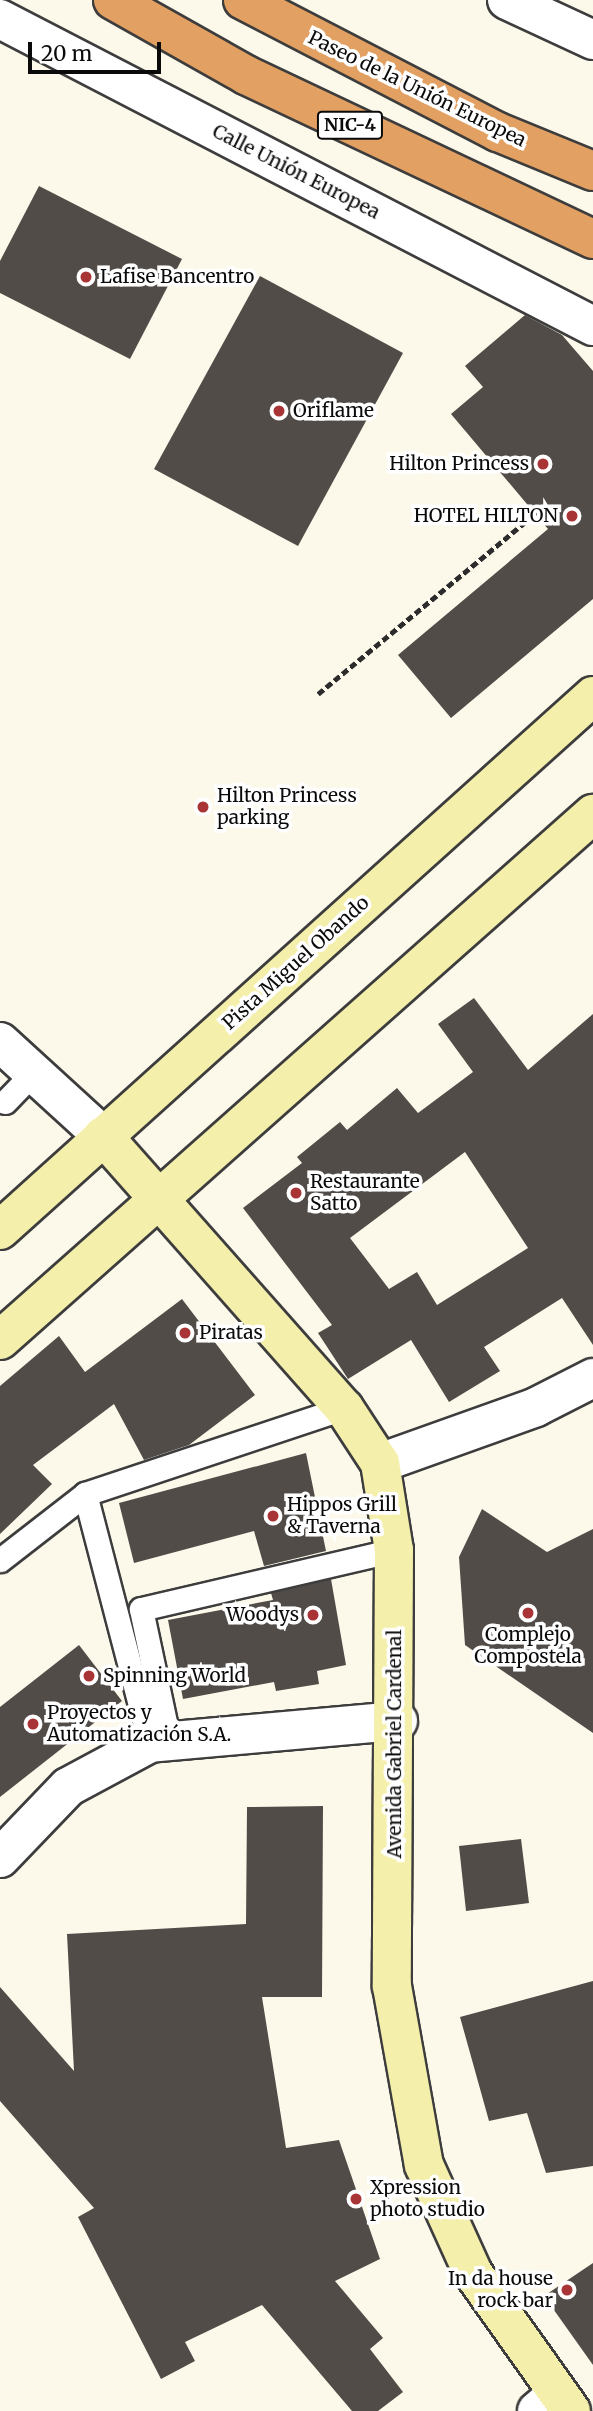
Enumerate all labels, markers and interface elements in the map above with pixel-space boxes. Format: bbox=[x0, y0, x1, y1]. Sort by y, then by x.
street label: Paseo de la Unión Europea bbox=[304, 26, 530, 152]
scale bar bbox=[32, 28, 164, 72]
text: 20 m bbox=[41, 40, 92, 67]
road number: NIC-4 bbox=[317, 110, 383, 140]
street label: Calle Unión Europea bbox=[209, 120, 383, 224]
place label: Lafise Bancentro bbox=[100, 266, 254, 288]
marker: Lafise Bancentro bbox=[78, 269, 94, 285]
place label: Oriflame bbox=[293, 400, 374, 422]
marker: Oriflame bbox=[271, 403, 287, 419]
place label: Hilton Princess bbox=[389, 453, 529, 475]
marker: Hilton Princess bbox=[535, 456, 551, 472]
place label: HOTEL HILTON bbox=[414, 505, 558, 527]
marker: HOTEL HILTON bbox=[564, 508, 580, 524]
place label: Hilton Princess parking bbox=[217, 785, 357, 829]
marker: Hilton Princess parking bbox=[195, 799, 211, 815]
street label: Pista Miguel Obando bbox=[218, 891, 374, 1035]
place label: Restaurante Satto bbox=[310, 1171, 420, 1215]
marker: Restaurante Satto bbox=[288, 1185, 304, 1201]
place label: Piratas bbox=[199, 1322, 263, 1344]
marker: Piratas bbox=[177, 1325, 193, 1341]
place label: Hippos Grill & Taverna bbox=[287, 1494, 397, 1538]
marker: Hippos Grill & Taverna bbox=[265, 1508, 281, 1524]
place label: Woodys bbox=[226, 1604, 299, 1626]
marker: Complejo Compostela bbox=[520, 1605, 536, 1621]
marker: Woodys bbox=[305, 1607, 321, 1623]
place label: Complejo Compostela bbox=[474, 1624, 582, 1668]
street label: Avenida Gabriel Cardenal bbox=[384, 1630, 406, 1858]
place label: Spinning World bbox=[103, 1665, 246, 1687]
marker: Spinning World bbox=[81, 1668, 97, 1684]
place label: Proyectos y Automatización S.A. bbox=[47, 1702, 231, 1746]
marker: Proyectos y Automatización S.A. bbox=[25, 1716, 41, 1732]
place label: Xpression photo studio bbox=[370, 2177, 485, 2221]
marker: Xpression photo studio bbox=[348, 2191, 364, 2207]
place label: In da house rock bar bbox=[448, 2268, 553, 2312]
marker: In da house rock bar bbox=[559, 2282, 575, 2298]

